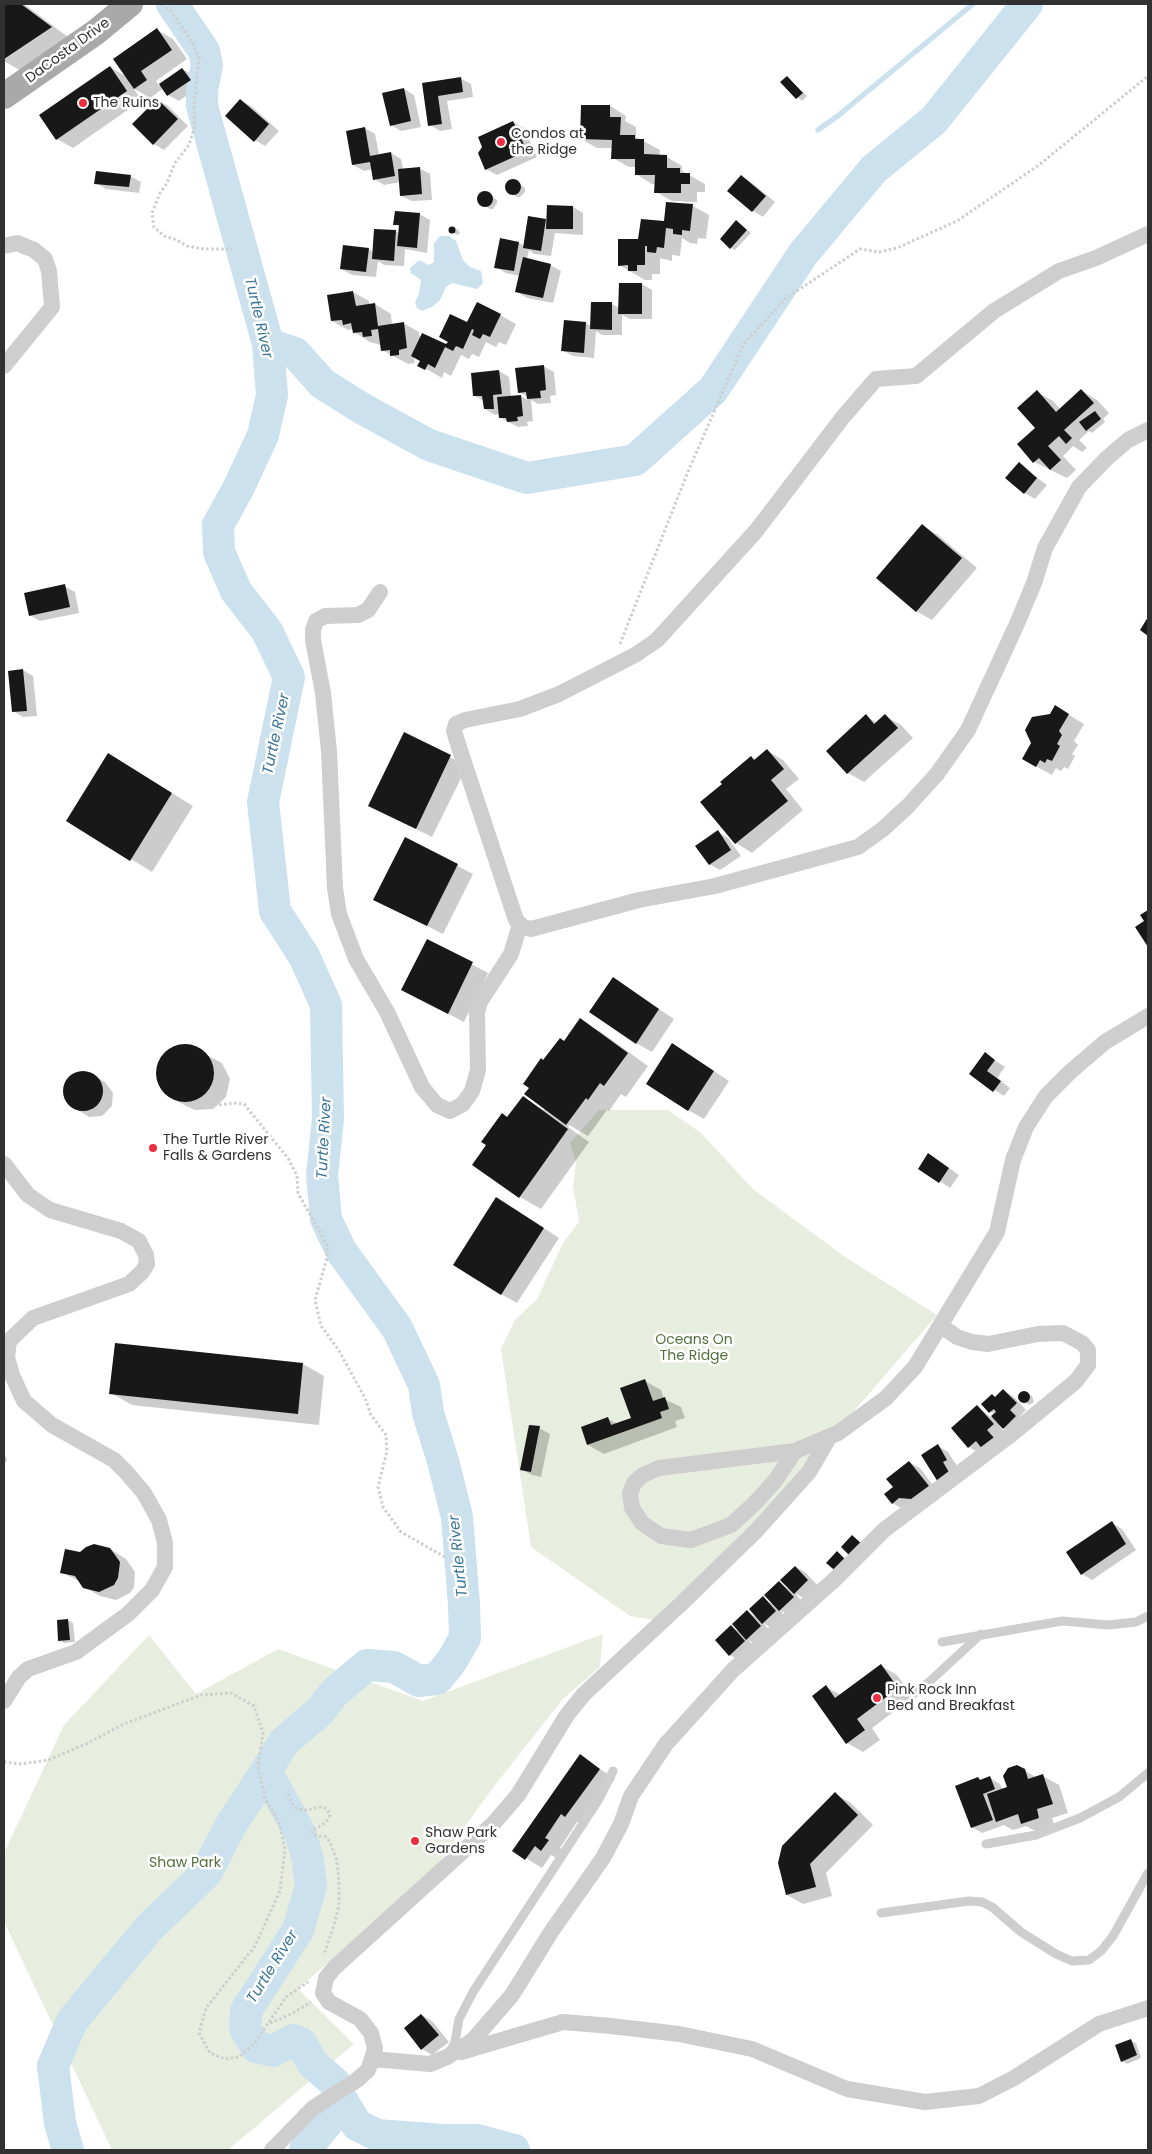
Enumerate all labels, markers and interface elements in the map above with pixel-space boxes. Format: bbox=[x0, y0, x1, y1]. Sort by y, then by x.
street label: DaCosta Drive bbox=[23, 15, 113, 87]
place label: The Ruins bbox=[93, 95, 159, 111]
marker: The Ruins bbox=[77, 97, 89, 109]
place label: Condos at the Ridge bbox=[511, 126, 584, 158]
marker: Condos at the Ridge bbox=[495, 136, 507, 148]
water label: Turtle River bbox=[240, 276, 276, 360]
water label: Turtle River bbox=[260, 692, 294, 776]
water label: Turtle River bbox=[314, 1096, 336, 1180]
place label: The Turtle River Falls & Gardens bbox=[163, 1132, 272, 1164]
marker: The Turtle River Falls & Gardens bbox=[147, 1142, 159, 1154]
park label: Oceans On The Ridge bbox=[655, 1332, 733, 1364]
water label: Turtle River bbox=[446, 1514, 472, 1598]
place label: Pink Rock Inn Bed and Breakfast bbox=[887, 1682, 1015, 1714]
marker: Pink Rock Inn Bed and Breakfast bbox=[871, 1692, 883, 1704]
place label: Shaw Park Gardens bbox=[425, 1825, 497, 1858]
marker: Shaw Park Gardens bbox=[409, 1835, 421, 1847]
park label: Shaw Park bbox=[149, 1855, 221, 1871]
water label: Turtle River bbox=[244, 1927, 302, 2007]

